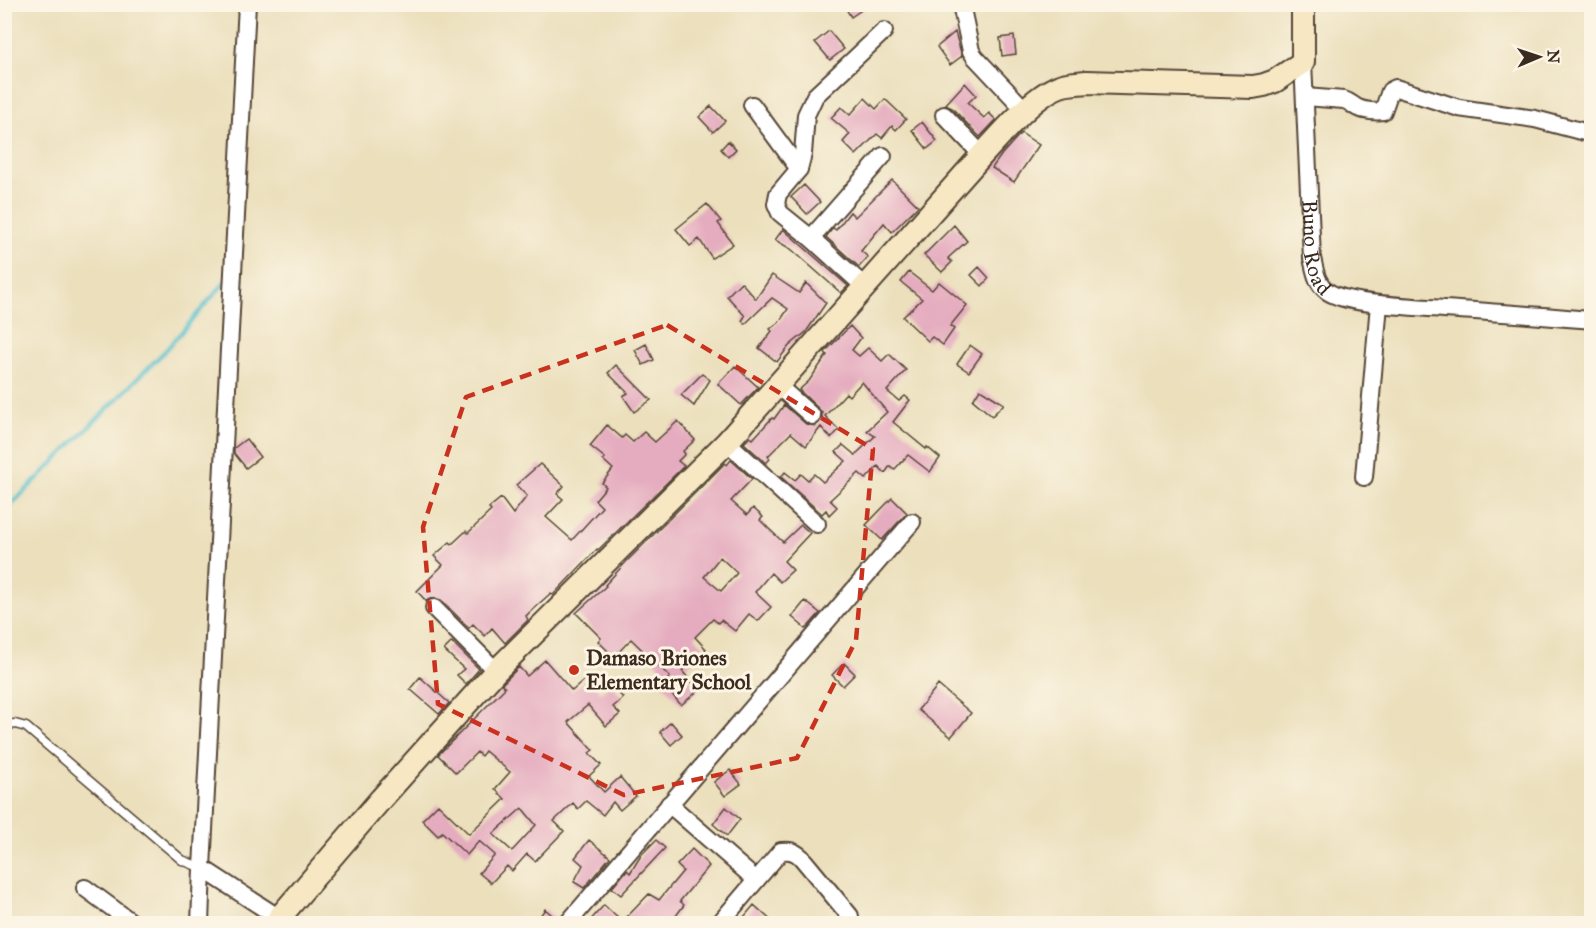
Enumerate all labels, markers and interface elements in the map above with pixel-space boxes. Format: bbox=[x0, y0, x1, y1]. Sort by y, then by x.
north arrow bbox=[1509, 27, 1569, 87]
text: N bbox=[1544, 49, 1563, 64]
street label: Buno Road bbox=[1296, 199, 1337, 301]
place label: Damaso Briones Elementary School bbox=[586, 645, 752, 695]
marker: Damaso Briones Elementary School bbox=[567, 663, 581, 677]

